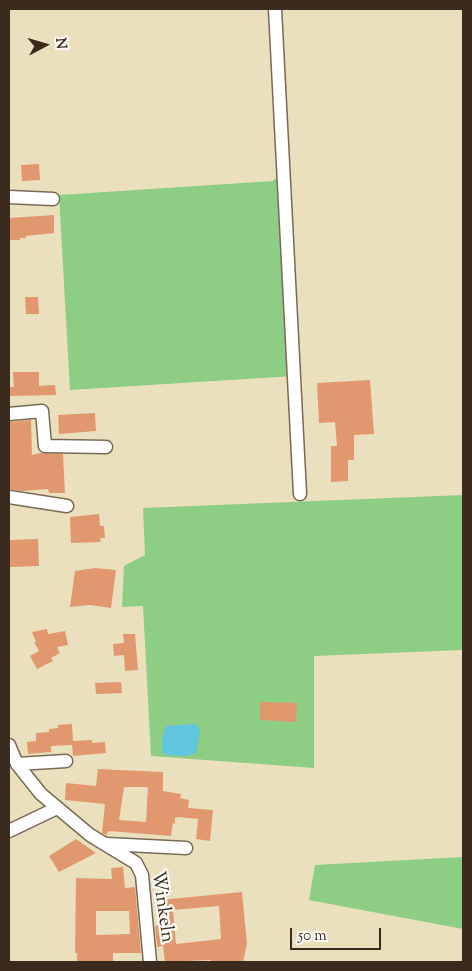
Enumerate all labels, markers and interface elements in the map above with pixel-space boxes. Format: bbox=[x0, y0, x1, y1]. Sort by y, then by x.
north arrow bbox=[20, 20, 70, 70]
text: N bbox=[49, 37, 70, 50]
street label: Winkeln bbox=[145, 870, 177, 944]
scale bar bbox=[292, 918, 383, 950]
text: 50 m bbox=[298, 926, 327, 947]

